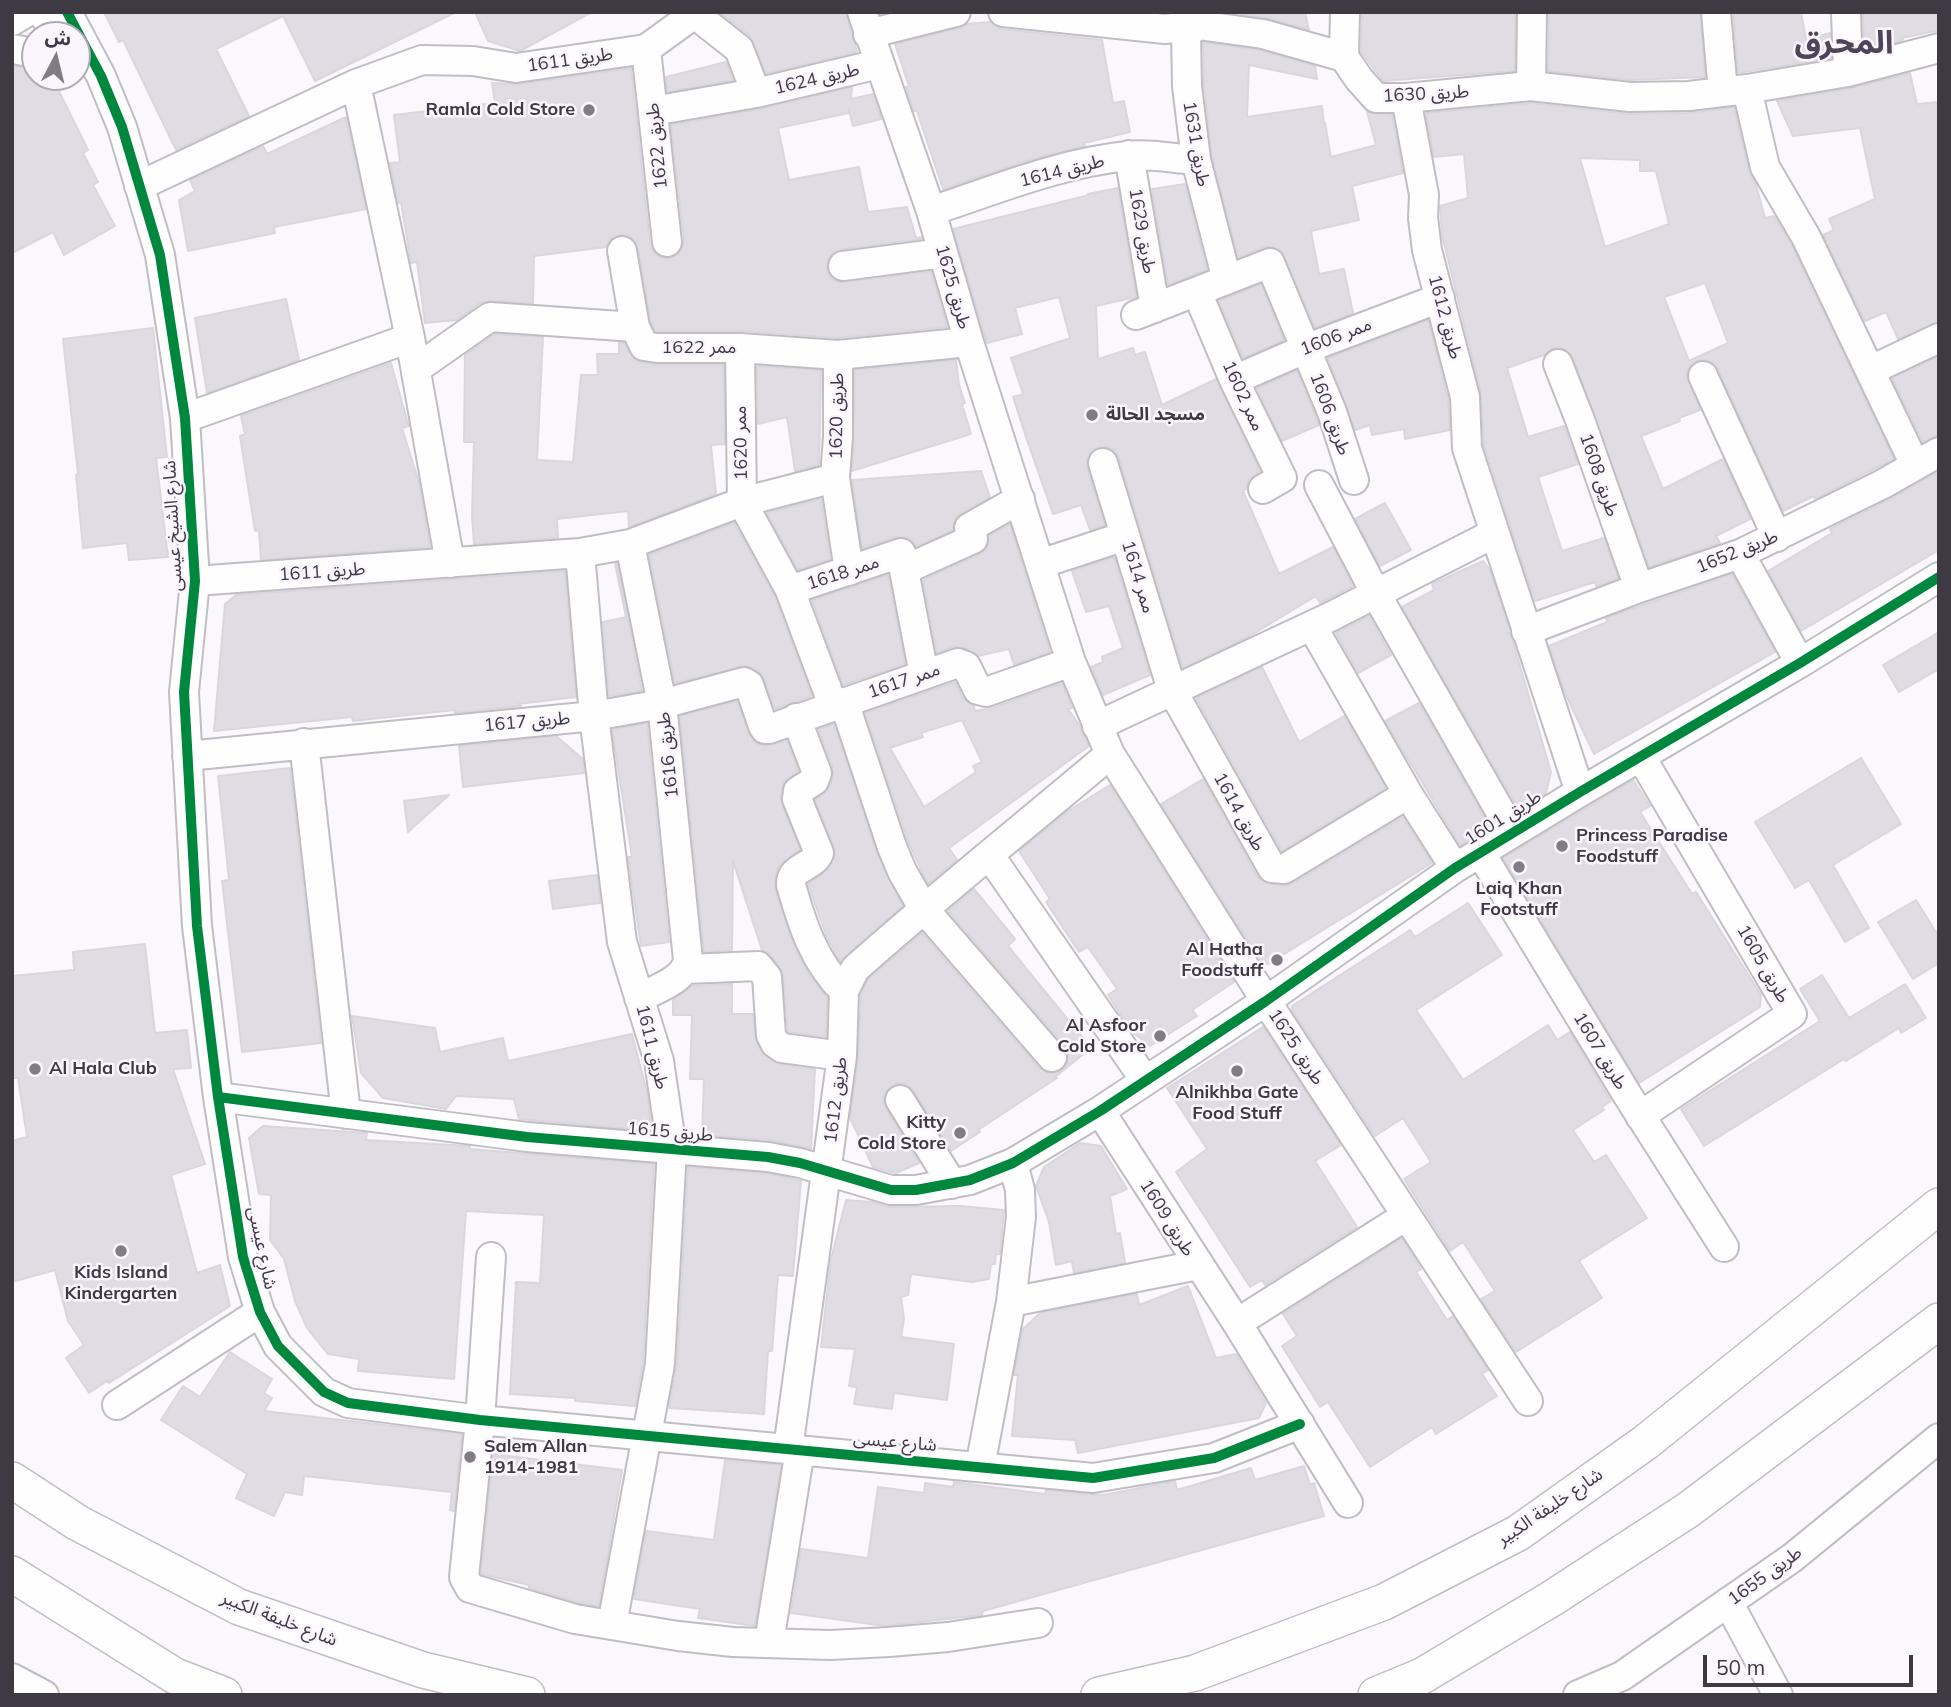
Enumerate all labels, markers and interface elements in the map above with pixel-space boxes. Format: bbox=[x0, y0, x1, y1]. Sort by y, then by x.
north arrow bbox=[21, 21, 91, 91]
text: ش bbox=[44, 24, 73, 51]
district label: المحرق bbox=[1794, 24, 1894, 62]
street label: طريق 1611 bbox=[526, 43, 614, 77]
street label: طريق 1624 bbox=[772, 59, 862, 99]
street label: طريق 1630 bbox=[1382, 81, 1470, 107]
place label: Ramla Cold Store bbox=[425, 99, 575, 121]
street label: طريق 1631 bbox=[1178, 99, 1214, 189]
marker: Ramla Cold Store bbox=[581, 102, 597, 118]
street label: طريق 1622 bbox=[642, 102, 672, 190]
street label: طريق 1614 bbox=[1017, 150, 1107, 192]
street label: طريق 1629 bbox=[1124, 186, 1160, 276]
street label: طريق 1625 bbox=[931, 242, 975, 332]
street label: طريق 1612 bbox=[1423, 272, 1467, 362]
street label: ممر 1606 bbox=[1297, 314, 1375, 360]
street label: ممر 1622 bbox=[662, 337, 736, 359]
street label: ممر 1602 bbox=[1217, 358, 1269, 434]
street label: طريق 1606 bbox=[1305, 370, 1355, 458]
street label: طريق 1620 bbox=[825, 373, 849, 459]
place label: مسجد الحالة bbox=[1106, 404, 1205, 426]
street label: ممر 1620 bbox=[730, 405, 752, 481]
marker: مسجد الحالة bbox=[1084, 407, 1100, 423]
street label: طريق 1608 bbox=[1575, 431, 1623, 519]
street label: شارع الشيخ عيسى bbox=[159, 460, 187, 592]
street label: طريق 1652 bbox=[1693, 526, 1781, 578]
street label: ممر 1614 bbox=[1117, 538, 1159, 616]
street label: ممر 1618 bbox=[804, 551, 882, 595]
street label: طريق 1611 bbox=[278, 558, 366, 586]
street label: ممر 1617 bbox=[865, 659, 943, 703]
street label: طريق 1617 bbox=[483, 707, 571, 737]
street label: طريق 1616 bbox=[653, 711, 683, 799]
street label: طريق 1614 bbox=[1209, 769, 1269, 855]
street label: طريق 1601 bbox=[1461, 786, 1545, 850]
place label: Princess Paradise Foodstuff bbox=[1576, 825, 1728, 868]
marker: Princess Paradise Foodstuff bbox=[1554, 838, 1570, 854]
marker: Laiq Khan Footstuff bbox=[1511, 859, 1527, 875]
place label: Laiq Khan Footstuff bbox=[1476, 878, 1562, 920]
street label: طريق 1605 bbox=[1732, 921, 1794, 1007]
place label: Al Hatha Foodstuff bbox=[1181, 939, 1263, 982]
marker: Al Hatha Foodstuff bbox=[1269, 952, 1285, 968]
street label: طريق 1611 bbox=[631, 1002, 673, 1092]
street label: طريق 1625 bbox=[1263, 1005, 1329, 1089]
street label: طريق 1607 bbox=[1568, 1008, 1632, 1094]
place label: Al Asfoor Cold Store bbox=[1057, 1015, 1146, 1058]
marker: Al Asfoor Cold Store bbox=[1152, 1028, 1168, 1044]
street label: طريق 1612 bbox=[820, 1056, 852, 1144]
place label: Al Hala Club bbox=[49, 1058, 157, 1080]
marker: Al Hala Club bbox=[27, 1061, 43, 1077]
marker: Alnikhba Gate Food Stuff bbox=[1229, 1063, 1245, 1079]
place label: Alnikhba Gate Food Stuff bbox=[1176, 1082, 1298, 1124]
place label: Kitty Cold Store bbox=[857, 1112, 946, 1154]
street label: طريق 1615 bbox=[626, 1117, 714, 1147]
marker: Kitty Cold Store bbox=[952, 1125, 968, 1141]
street label: طريق 1609 bbox=[1135, 1176, 1199, 1260]
street label: شارع عيسى bbox=[243, 1205, 281, 1291]
marker: Kids Island Kindergarten bbox=[113, 1243, 129, 1259]
place label: Kids Island Kindergarten bbox=[65, 1262, 177, 1304]
street label: شارع عيسى bbox=[852, 1428, 938, 1456]
place label: Salem Allan 1914-1981 bbox=[484, 1436, 587, 1478]
marker: Salem Allan 1914-1981 bbox=[462, 1449, 478, 1465]
street label: شارع خليفة الكبير bbox=[1493, 1464, 1607, 1550]
street label: طريق 1655 bbox=[1724, 1542, 1806, 1610]
street label: شارع خليفة الكبير bbox=[218, 1587, 340, 1651]
scale bar bbox=[1706, 1640, 1916, 1684]
text: 50 m bbox=[1716, 1654, 1765, 1680]

